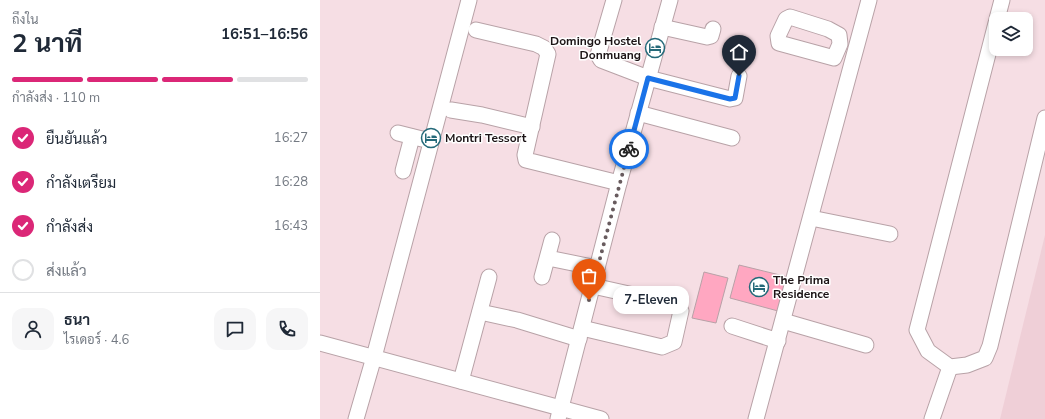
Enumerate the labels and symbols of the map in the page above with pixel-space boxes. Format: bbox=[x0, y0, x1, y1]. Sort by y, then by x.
place label: Domingo Hostel Donmuang bbox=[550, 33, 641, 63]
pin bbox=[722, 35, 756, 76]
hotel icon: Domingo Hostel Donmuang bbox=[644, 37, 666, 59]
hotel icon: Montri Tessort bbox=[420, 127, 442, 149]
courier bbox=[609, 129, 649, 169]
place label: Montri Tessort bbox=[445, 130, 527, 146]
pin bbox=[572, 259, 606, 300]
place label: The Prima Residence bbox=[773, 272, 830, 302]
hotel icon: The Prima Residence bbox=[748, 276, 770, 298]
callout: 7-Eleven bbox=[613, 286, 689, 314]

